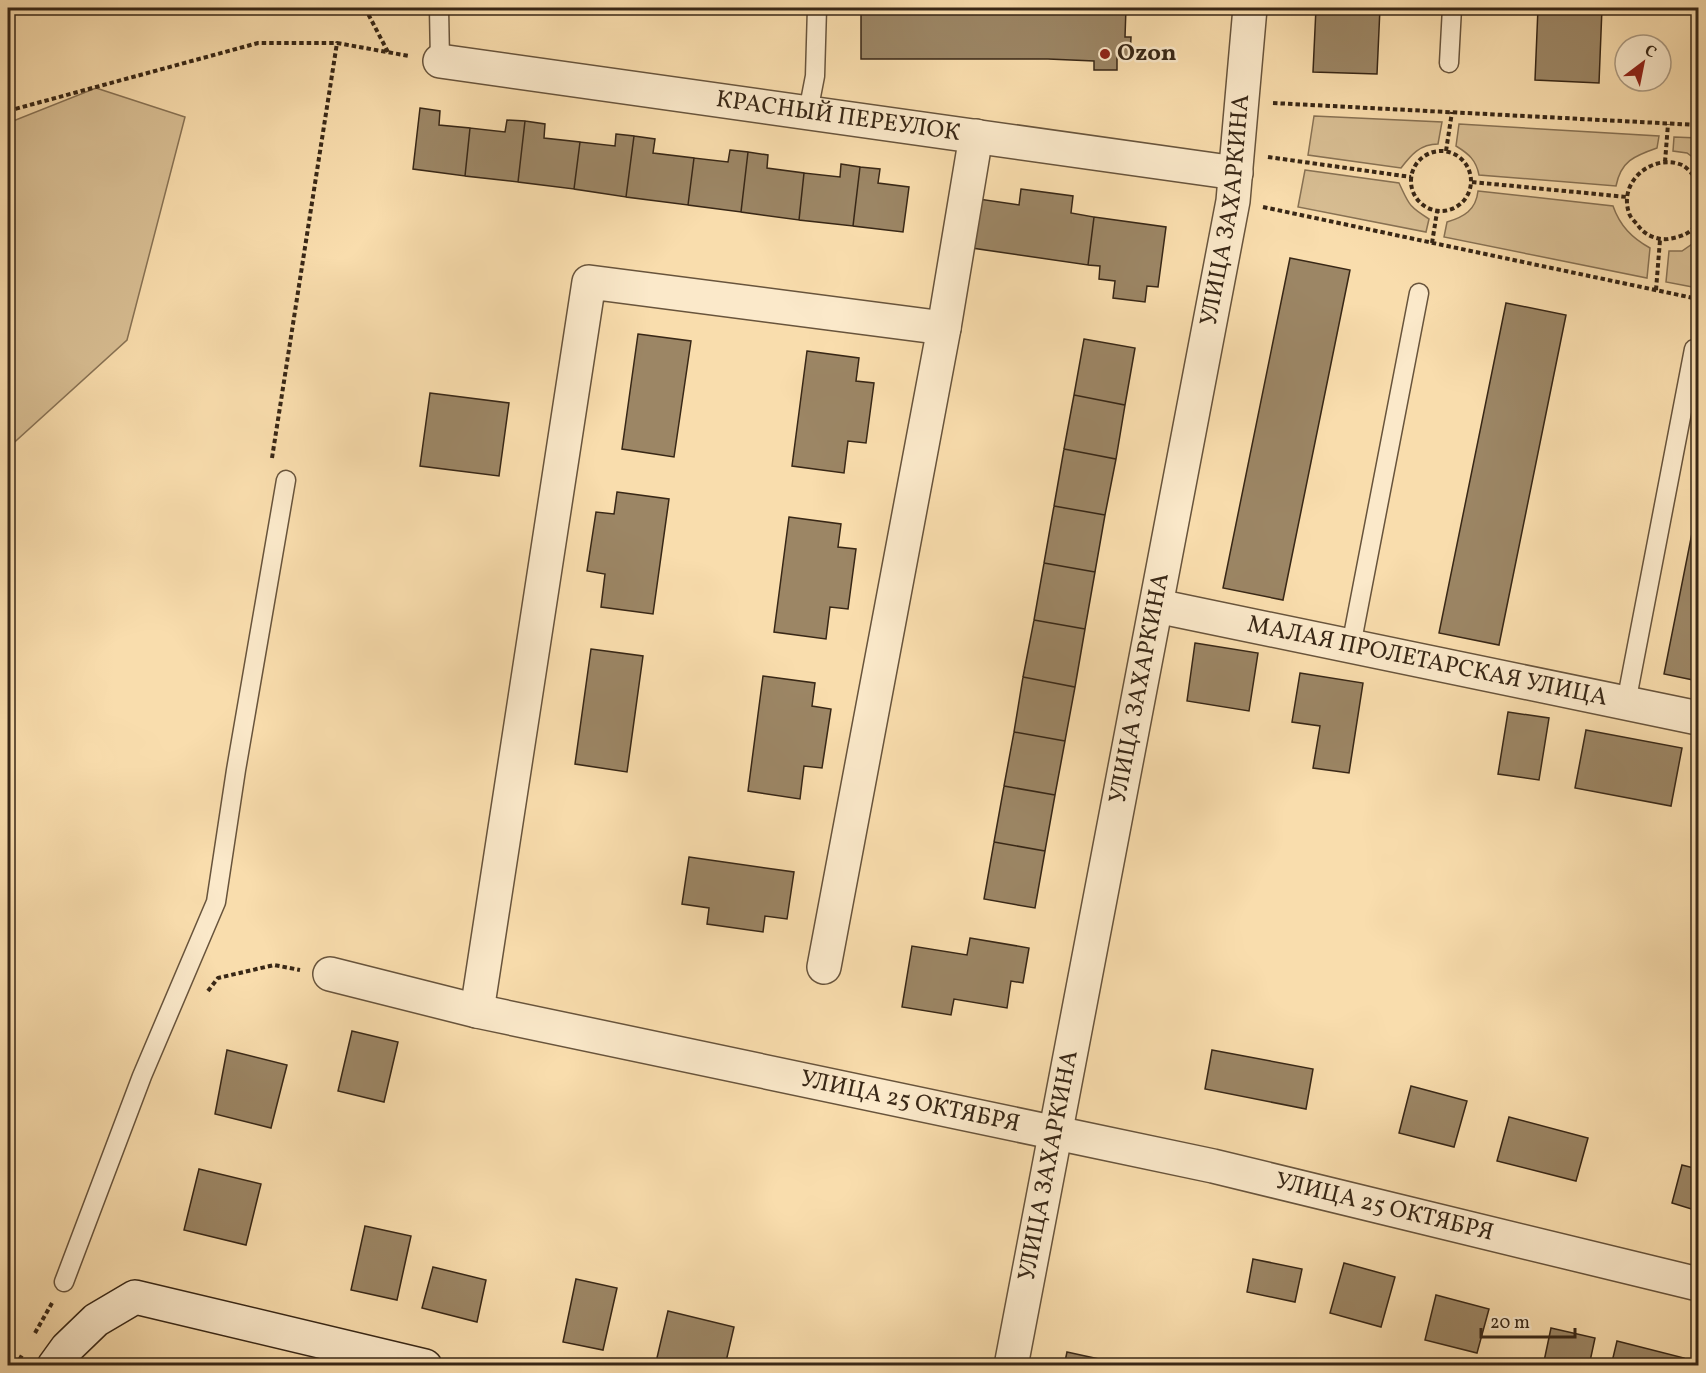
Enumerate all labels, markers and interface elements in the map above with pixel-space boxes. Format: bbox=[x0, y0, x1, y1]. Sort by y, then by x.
north arrow bbox=[1613, 33, 1673, 93]
place label: Ozon bbox=[1117, 37, 1177, 71]
text: С bbox=[1640, 40, 1660, 64]
marker: Ozon bbox=[1098, 47, 1112, 61]
street label: КРАСНЫЙ ПЕРЕУЛОК bbox=[714, 83, 962, 151]
street label: УЛИЦА ЗАХАРКИНА bbox=[1193, 93, 1259, 329]
street label: УЛИЦА ЗАХАРКИНА bbox=[1102, 570, 1179, 806]
street label: МАЛАЯ ПРОЛЕТАРСКАЯ УЛИЦА bbox=[1244, 608, 1610, 716]
street label: УЛИЦА ЗАХАРКИНА bbox=[1011, 1047, 1088, 1284]
street label: УЛИЦА 25 ОКТЯБРЯ bbox=[797, 1062, 1023, 1142]
street label: УЛИЦА 25 ОКТЯБРЯ bbox=[1272, 1165, 1497, 1251]
scale bar bbox=[1481, 1301, 1576, 1339]
text: 20 m bbox=[1490, 1311, 1530, 1336]

